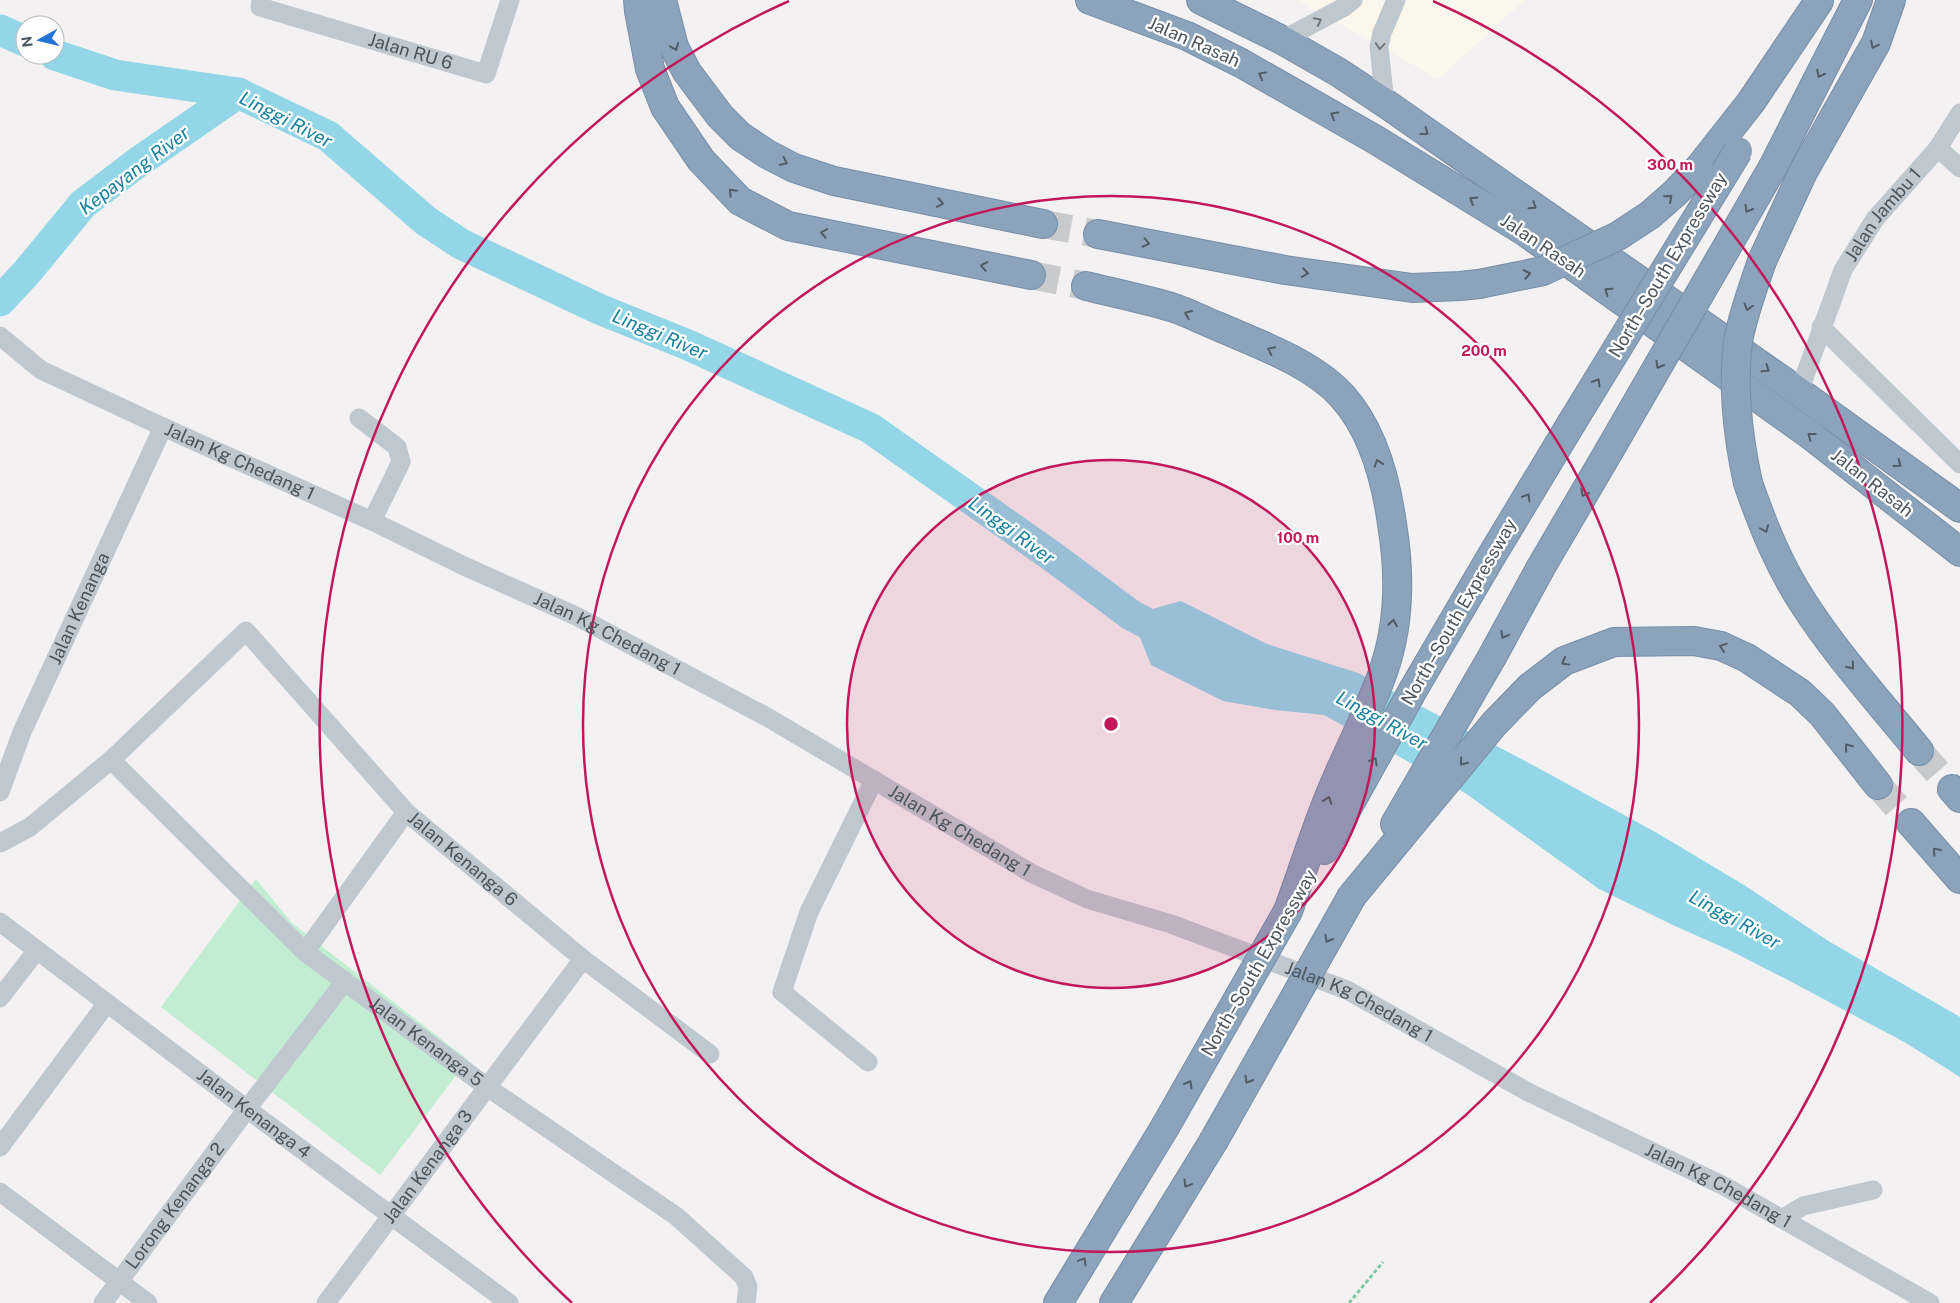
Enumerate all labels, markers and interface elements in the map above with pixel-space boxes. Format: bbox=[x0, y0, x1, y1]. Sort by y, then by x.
street label: Jalan Rasah bbox=[1145, 12, 1243, 71]
north arrow bbox=[15, 15, 65, 65]
one-way arrow bbox=[1313, 17, 1322, 27]
street label: Jalan RU 6 bbox=[366, 29, 455, 74]
text: N bbox=[18, 35, 36, 48]
one-way arrow bbox=[1870, 40, 1880, 49]
one-way arrow bbox=[669, 42, 679, 51]
one-way arrow bbox=[1375, 42, 1386, 50]
one-way arrow bbox=[1816, 69, 1826, 78]
one-way arrow bbox=[1259, 71, 1268, 81]
water label: Linggi River bbox=[236, 86, 337, 152]
one-way arrow bbox=[1331, 112, 1340, 122]
water label: Kepayang River bbox=[75, 121, 194, 219]
one-way arrow bbox=[1419, 126, 1429, 135]
one-way arrow bbox=[779, 156, 788, 167]
text: 300 m bbox=[1647, 156, 1693, 173]
street label: Jalan Jambu 1 bbox=[1840, 164, 1925, 265]
street label: North–South Expressway bbox=[1604, 168, 1731, 361]
one-way arrow bbox=[729, 189, 738, 198]
one-way arrow bbox=[1469, 196, 1478, 206]
one-way arrow bbox=[1663, 196, 1672, 204]
one-way arrow bbox=[936, 197, 945, 208]
one-way arrow bbox=[1527, 200, 1536, 209]
one-way arrow bbox=[1745, 203, 1755, 212]
street label: Jalan Rasah bbox=[1497, 209, 1590, 282]
one-way arrow bbox=[820, 229, 829, 239]
one-way arrow bbox=[1141, 238, 1150, 248]
one-way arrow bbox=[979, 261, 988, 271]
one-way arrow bbox=[1302, 267, 1310, 278]
one-way arrow bbox=[1523, 270, 1532, 280]
one-way arrow bbox=[1604, 287, 1613, 297]
one-way arrow bbox=[1743, 303, 1753, 311]
water label: Linggi River bbox=[609, 304, 712, 364]
one-way arrow bbox=[1184, 310, 1193, 320]
text: 200 m bbox=[1461, 342, 1507, 359]
one-way arrow bbox=[1267, 345, 1276, 356]
one-way arrow bbox=[1655, 359, 1665, 368]
one-way arrow bbox=[1760, 363, 1770, 372]
one-way arrow bbox=[1590, 378, 1600, 387]
street label: Jalan Kg Chedang 1 bbox=[162, 418, 318, 504]
one-way arrow bbox=[1808, 433, 1817, 441]
street label: Jalan Rasah bbox=[1827, 444, 1918, 521]
one-way arrow bbox=[1893, 457, 1902, 467]
one-way arrow bbox=[1374, 459, 1384, 468]
one-way arrow bbox=[1581, 488, 1591, 497]
water label: Linggi River bbox=[965, 491, 1060, 569]
one-way arrow bbox=[1520, 493, 1530, 502]
street label: North–South Expressway bbox=[1396, 514, 1521, 709]
one-way arrow bbox=[1758, 524, 1769, 533]
text: 100 m bbox=[1277, 529, 1319, 546]
street label: Jalan Kenanga bbox=[44, 549, 114, 667]
street label: Jalan Kg Chedang 1 bbox=[531, 588, 684, 679]
one-way arrow bbox=[1388, 619, 1398, 628]
one-way arrow bbox=[1500, 630, 1510, 639]
one-way arrow bbox=[1719, 643, 1727, 653]
one-way arrow bbox=[1561, 656, 1570, 666]
one-way arrow bbox=[1845, 660, 1853, 669]
water label: Linggi River bbox=[1333, 686, 1432, 754]
centre of rings bbox=[1102, 715, 1120, 733]
one-way arrow bbox=[1845, 744, 1853, 753]
one-way arrow bbox=[1460, 756, 1468, 765]
one-way arrow bbox=[1368, 757, 1378, 766]
street label: Jalan Kg Chedang 1 bbox=[885, 780, 1035, 881]
one-way arrow bbox=[1322, 796, 1332, 804]
street label: Jalan Kenanga 6 bbox=[404, 807, 522, 910]
one-way arrow bbox=[1932, 847, 1941, 856]
street label: North–South Expressway bbox=[1196, 865, 1321, 1060]
water label: Linggi River bbox=[1686, 885, 1785, 953]
one-way arrow bbox=[1325, 933, 1335, 942]
street label: Jalan Kg Chedang 1 bbox=[1282, 957, 1437, 1046]
street label: Jalan Kenanga 5 bbox=[366, 992, 488, 1091]
street label: Jalan Kenanga 4 bbox=[193, 1064, 315, 1162]
one-way arrow bbox=[1245, 1075, 1255, 1084]
one-way arrow bbox=[1183, 1081, 1193, 1090]
street label: Jalan Kenanga 3 bbox=[378, 1106, 477, 1227]
street label: Lorong Kenanga 2 bbox=[121, 1138, 228, 1273]
street label: Jalan Kg Chedang 1 bbox=[1642, 1139, 1795, 1232]
one-way arrow bbox=[1184, 1178, 1194, 1187]
one-way arrow bbox=[1077, 1258, 1086, 1267]

